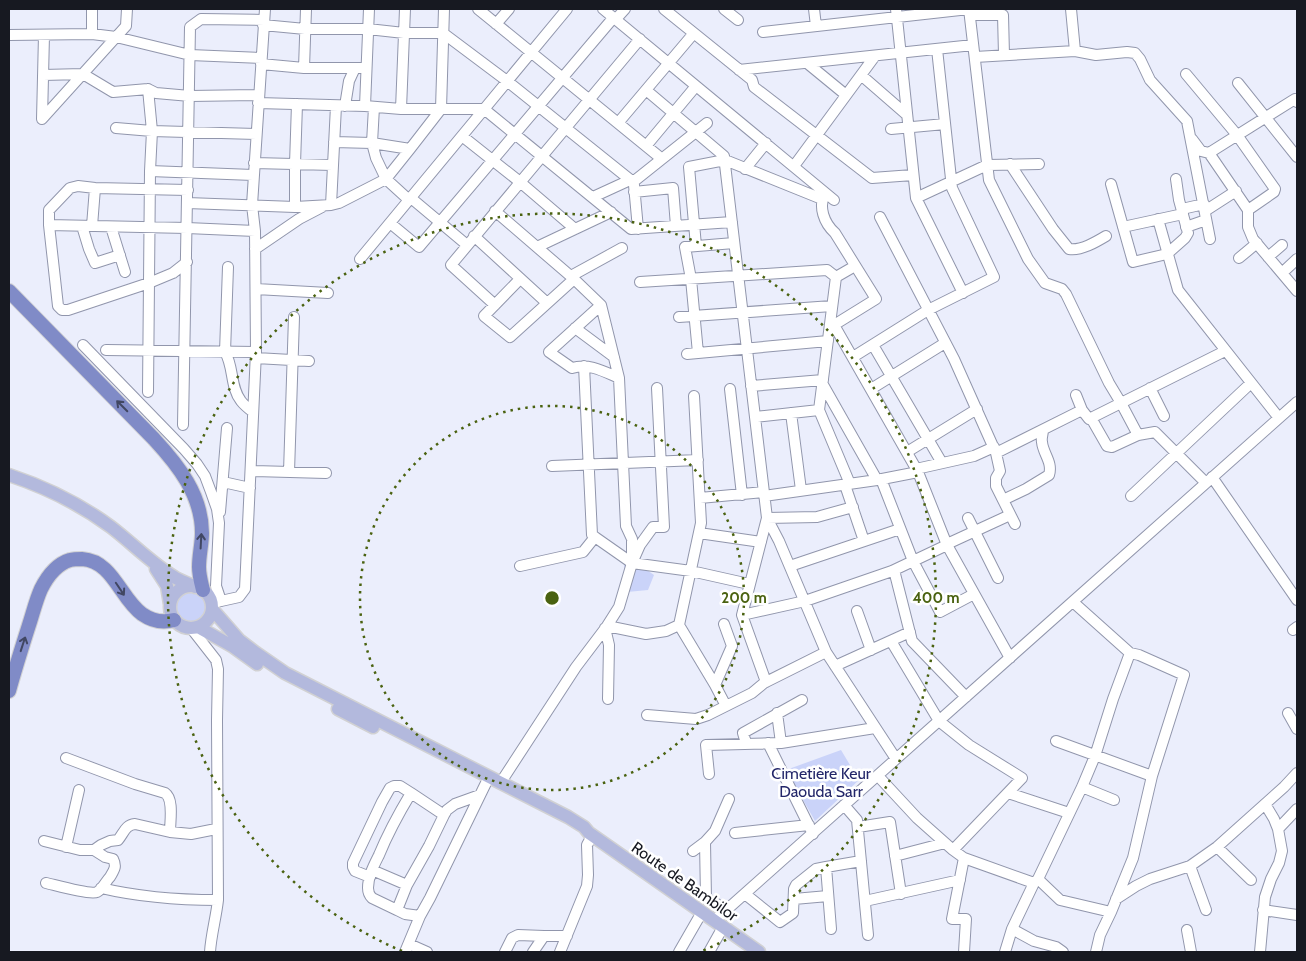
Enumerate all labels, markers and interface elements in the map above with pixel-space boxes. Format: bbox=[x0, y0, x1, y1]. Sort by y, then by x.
one-way arrow bbox=[116, 401, 128, 413]
one-way arrow bbox=[197, 534, 206, 550]
one-way arrow bbox=[115, 581, 125, 595]
centre of rings bbox=[543, 589, 561, 607]
text: 200 m bbox=[721, 589, 767, 607]
text: 400 m bbox=[913, 589, 959, 607]
one-way arrow bbox=[19, 637, 28, 653]
park label: Cimetière Keur Daouda Sarr bbox=[771, 764, 872, 801]
street label: Route de Bambilor bbox=[628, 838, 742, 926]

